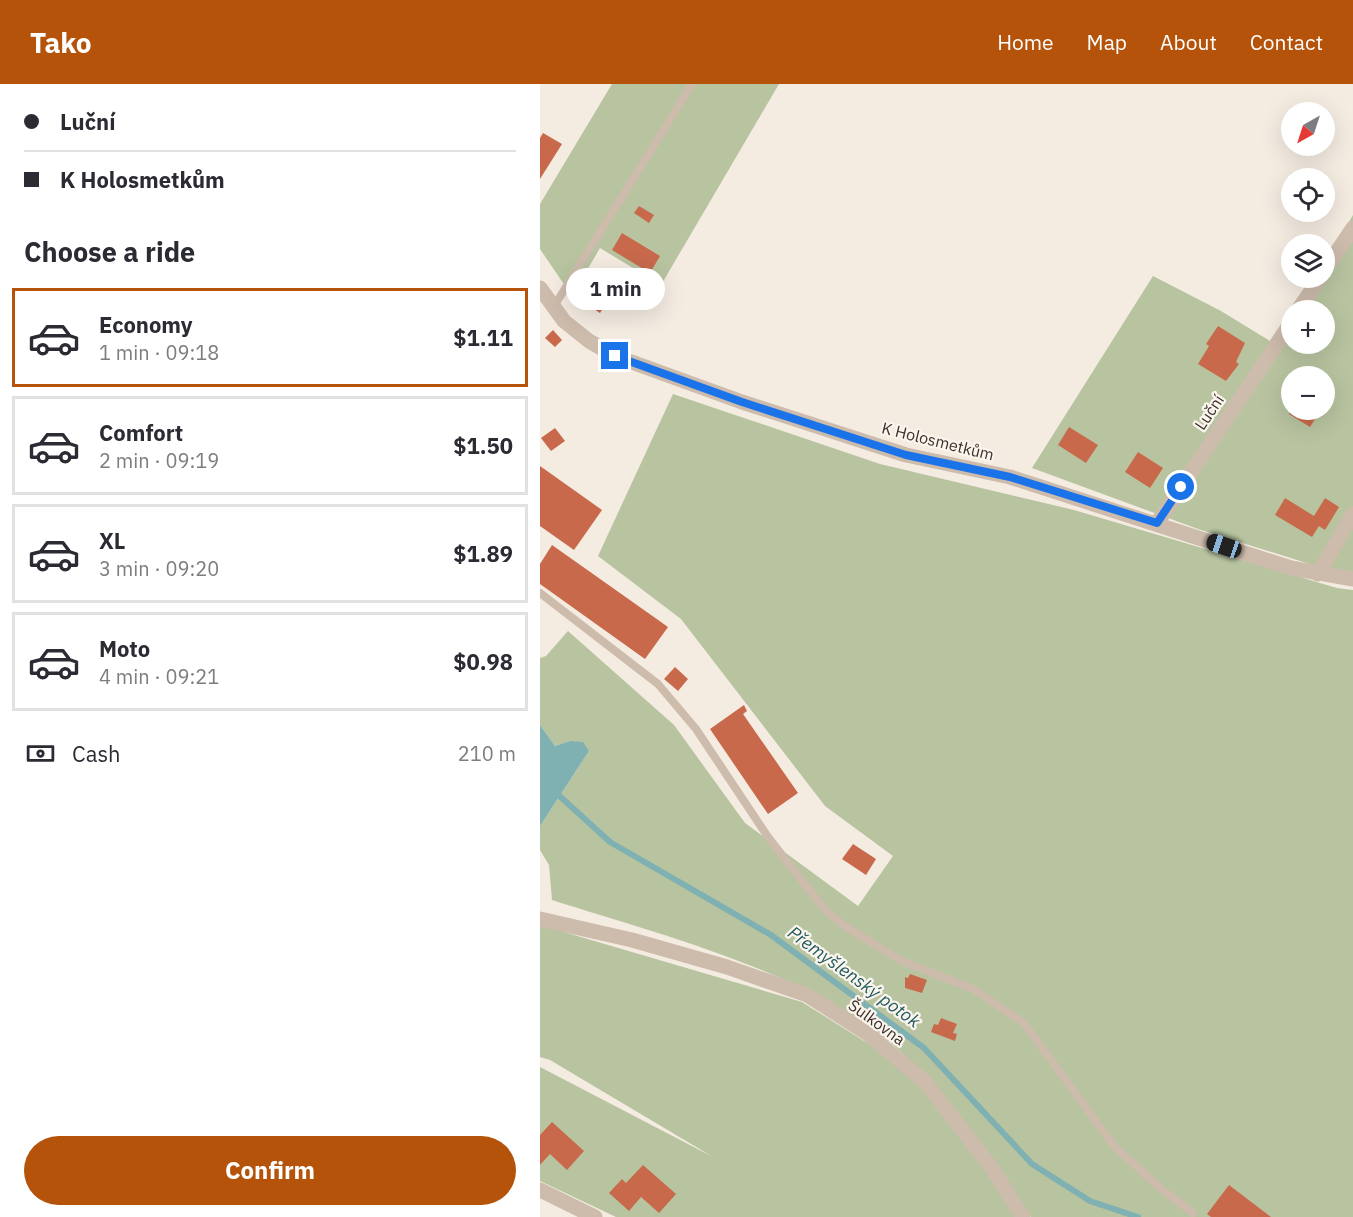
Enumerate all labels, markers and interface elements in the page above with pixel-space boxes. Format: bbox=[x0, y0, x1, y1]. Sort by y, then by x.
text: Tako bbox=[30, 24, 92, 61]
text: Home bbox=[997, 28, 1054, 56]
text: Map bbox=[1087, 28, 1127, 56]
text: About bbox=[1160, 28, 1217, 56]
text: Contact bbox=[1250, 28, 1323, 56]
north arrow bbox=[1281, 102, 1335, 156]
map controls bbox=[1281, 102, 1335, 420]
text: Luční bbox=[60, 107, 115, 136]
text: K Holosmetkům bbox=[60, 165, 225, 194]
button: locate bbox=[1281, 168, 1335, 222]
text: Choose a ride bbox=[24, 234, 195, 269]
button: layers bbox=[1281, 234, 1335, 288]
callout: 1 min bbox=[566, 269, 664, 311]
text: 1 min bbox=[589, 275, 642, 302]
button: + bbox=[1281, 300, 1335, 354]
text: Economy bbox=[99, 310, 193, 339]
icon: car bbox=[27, 311, 81, 365]
text: $1.11 bbox=[453, 323, 513, 352]
text: 1 min · 09:18 bbox=[99, 339, 219, 366]
route end bbox=[601, 342, 628, 369]
button: − bbox=[1281, 366, 1335, 420]
street label: Luční bbox=[1190, 391, 1228, 433]
street label: K Holosmetkům bbox=[880, 417, 996, 465]
text: Comfort bbox=[99, 418, 183, 447]
icon: car bbox=[27, 419, 81, 473]
text: $1.50 bbox=[453, 431, 513, 460]
text: 2 min · 09:19 bbox=[99, 447, 219, 474]
route start bbox=[1167, 473, 1194, 500]
text: XL bbox=[99, 526, 125, 555]
icon: car bbox=[27, 527, 81, 581]
car bbox=[1204, 532, 1244, 560]
text: $1.89 bbox=[453, 539, 513, 568]
text: 3 min · 09:20 bbox=[99, 555, 219, 582]
text: Moto bbox=[99, 634, 150, 663]
icon: car bbox=[27, 635, 81, 689]
text: $0.98 bbox=[453, 647, 513, 676]
text: 4 min · 09:21 bbox=[99, 663, 219, 690]
icon: cash bbox=[24, 737, 57, 770]
text: Cash bbox=[72, 739, 121, 768]
text: 210 m bbox=[458, 740, 516, 767]
water label: Přemyšlenský potok bbox=[784, 921, 926, 1033]
street label: Šulkovna bbox=[845, 994, 910, 1050]
button: Confirm bbox=[24, 1136, 516, 1205]

